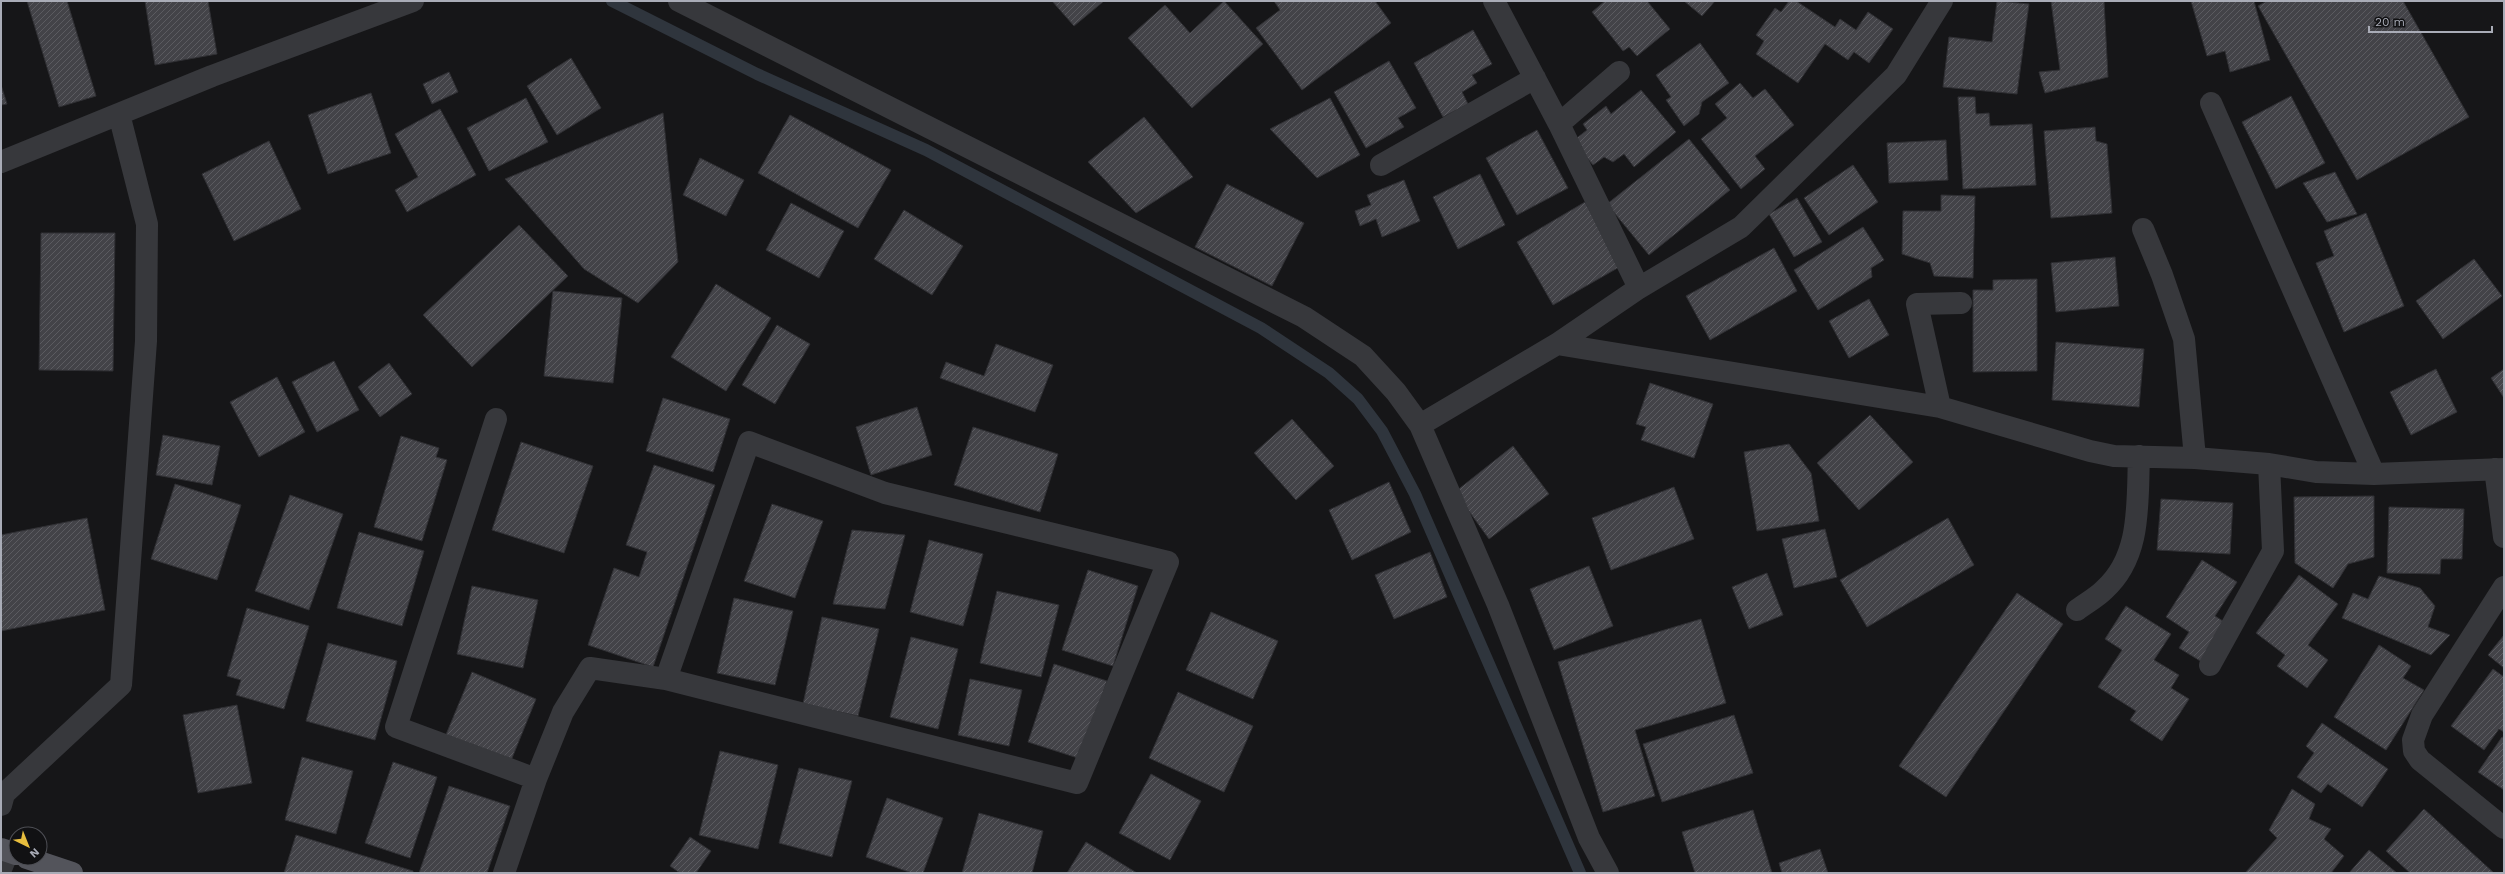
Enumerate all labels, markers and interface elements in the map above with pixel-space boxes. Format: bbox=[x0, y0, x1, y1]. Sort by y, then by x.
scale bar bbox=[2369, 8, 2492, 34]
text: 20 m bbox=[2375, 15, 2405, 29]
north arrow bbox=[8, 826, 48, 866]
text: N bbox=[27, 845, 42, 860]

